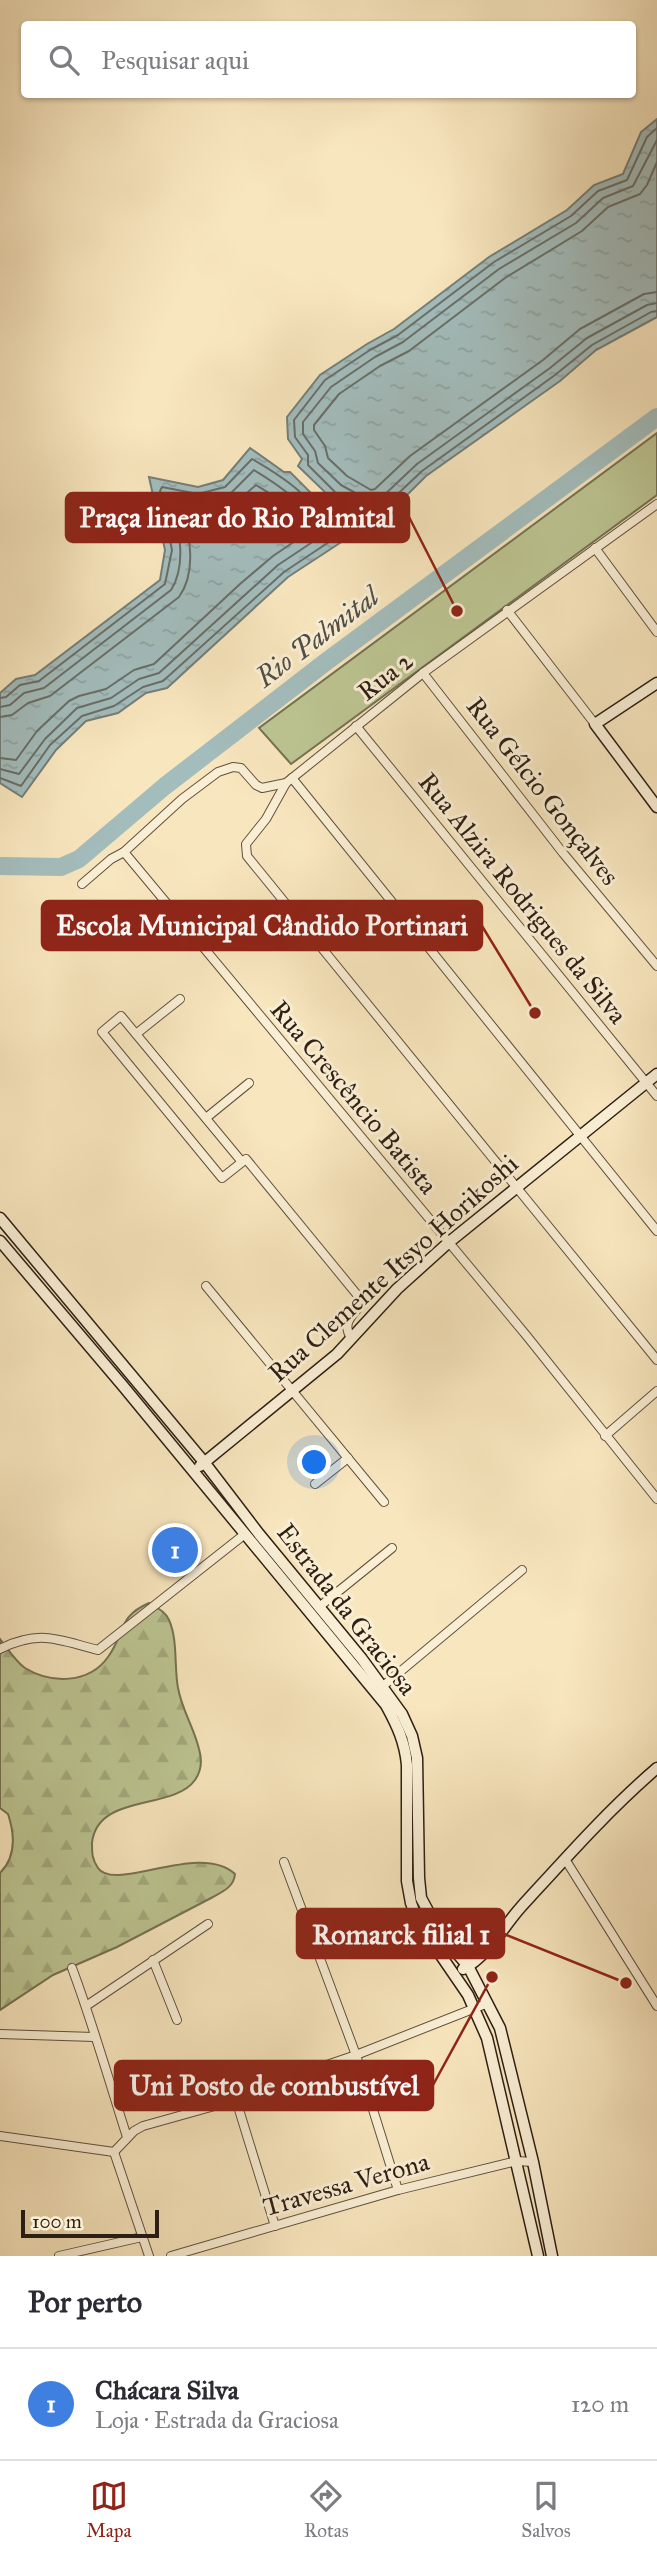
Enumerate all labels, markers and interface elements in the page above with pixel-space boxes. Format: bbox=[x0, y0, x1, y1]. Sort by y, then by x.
search box bbox=[21, 21, 636, 98]
icon: search bbox=[45, 41, 83, 79]
text: Pesquisar aqui bbox=[101, 44, 249, 76]
callout: Praça linear do Rio Palmital bbox=[66, 493, 409, 542]
text: Praça linear do Rio Palmital bbox=[79, 500, 395, 535]
water label: Rio Palmital bbox=[248, 578, 388, 695]
street label: Rua 2 bbox=[351, 644, 419, 707]
street label: Rua Gélcio Gonçalves bbox=[460, 691, 626, 891]
street label: Rua Alzira Rodrigues da Silva bbox=[412, 766, 634, 1030]
callout: Escola Municipal Cândido Portinari bbox=[42, 901, 482, 950]
text: Escola Municipal Cândido Portinari bbox=[56, 908, 468, 943]
street label: Rua Crescêncio Batista bbox=[264, 994, 444, 1200]
street label: Rua Clemente Itsyo Horikoshi bbox=[262, 1147, 524, 1389]
your location bbox=[297, 1445, 331, 1479]
street label: Estrada da Graciosa bbox=[270, 1517, 424, 1701]
pin: 1 bbox=[152, 1524, 198, 1576]
callout: Romarck filial 1 bbox=[297, 1909, 504, 1958]
text: Romarck filial 1 bbox=[312, 1917, 490, 1952]
callout: Uni Posto de combustível bbox=[115, 2061, 433, 2110]
text: Uni Posto de combustível bbox=[129, 2068, 419, 2103]
street label: Travessa Verona bbox=[259, 2145, 433, 2223]
scale bar bbox=[21, 2207, 159, 2239]
text: 100 m bbox=[32, 2210, 82, 2233]
text: Por perto bbox=[28, 2284, 142, 2320]
text: Chácara Silva bbox=[95, 2374, 239, 2406]
text: 1 bbox=[46, 2390, 56, 2418]
text: 120 m bbox=[571, 2390, 629, 2418]
text: Loja · Estrada da Graciosa bbox=[95, 2406, 339, 2434]
tab: Mapa bbox=[86, 2477, 131, 2542]
tab: Rotas bbox=[304, 2477, 349, 2542]
tab: Salvos bbox=[521, 2477, 571, 2542]

